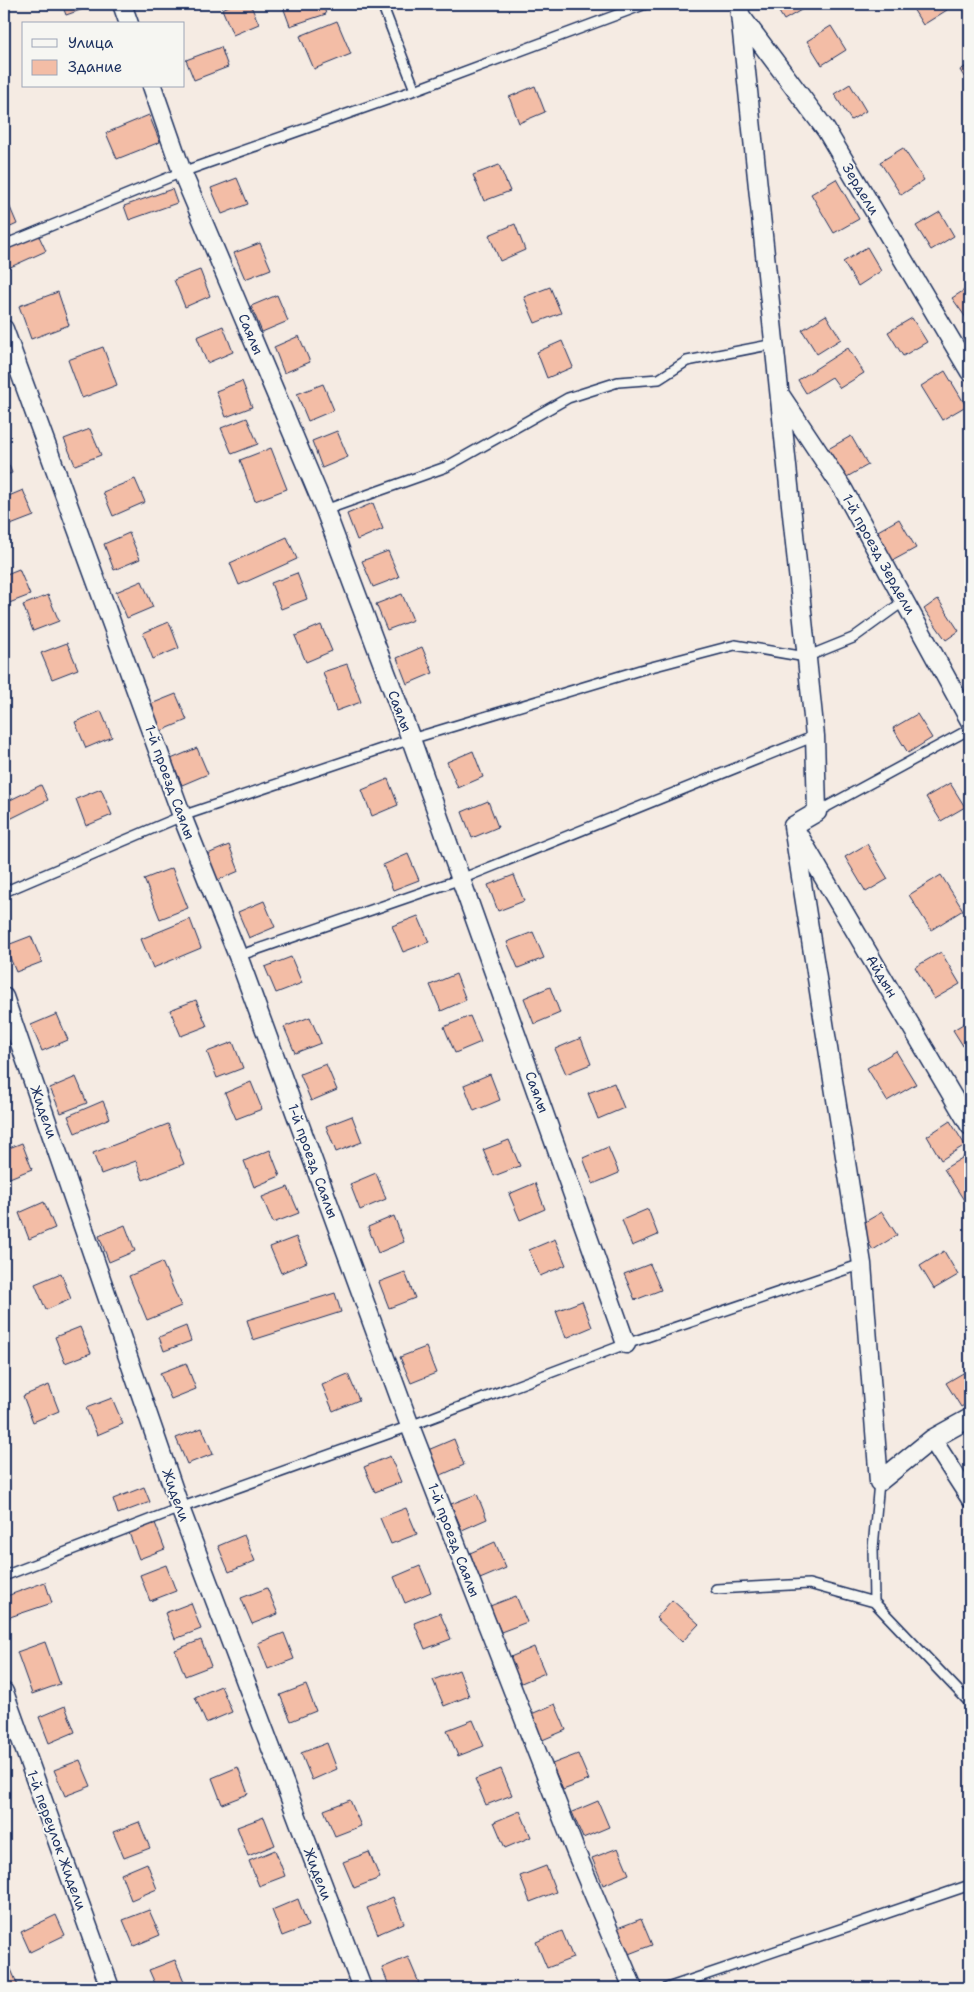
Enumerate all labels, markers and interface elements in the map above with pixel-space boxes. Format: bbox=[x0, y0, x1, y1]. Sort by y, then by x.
legend bbox=[22, 22, 185, 88]
text: Улица bbox=[68, 33, 114, 53]
text: Здание bbox=[68, 57, 122, 77]
street label: Зердели bbox=[839, 160, 883, 218]
street label: Саялы bbox=[234, 311, 268, 357]
street label: 1-й проезд Зердели bbox=[838, 491, 920, 617]
street label: Саялы bbox=[384, 688, 416, 734]
street label: 1-й проезд Саялы bbox=[141, 722, 199, 842]
street label: Айдын bbox=[862, 951, 902, 1001]
street label: Саялы bbox=[521, 1069, 553, 1115]
street label: Жидели bbox=[27, 1083, 61, 1141]
street label: 1-й проезд Саялы bbox=[284, 1101, 342, 1221]
street label: Жидели bbox=[158, 1466, 194, 1524]
street label: 1-й проезд Саялы bbox=[424, 1481, 484, 1599]
street label: 1-й переулок Жидели bbox=[23, 1768, 91, 1912]
street label: Жидели bbox=[300, 1845, 336, 1903]

